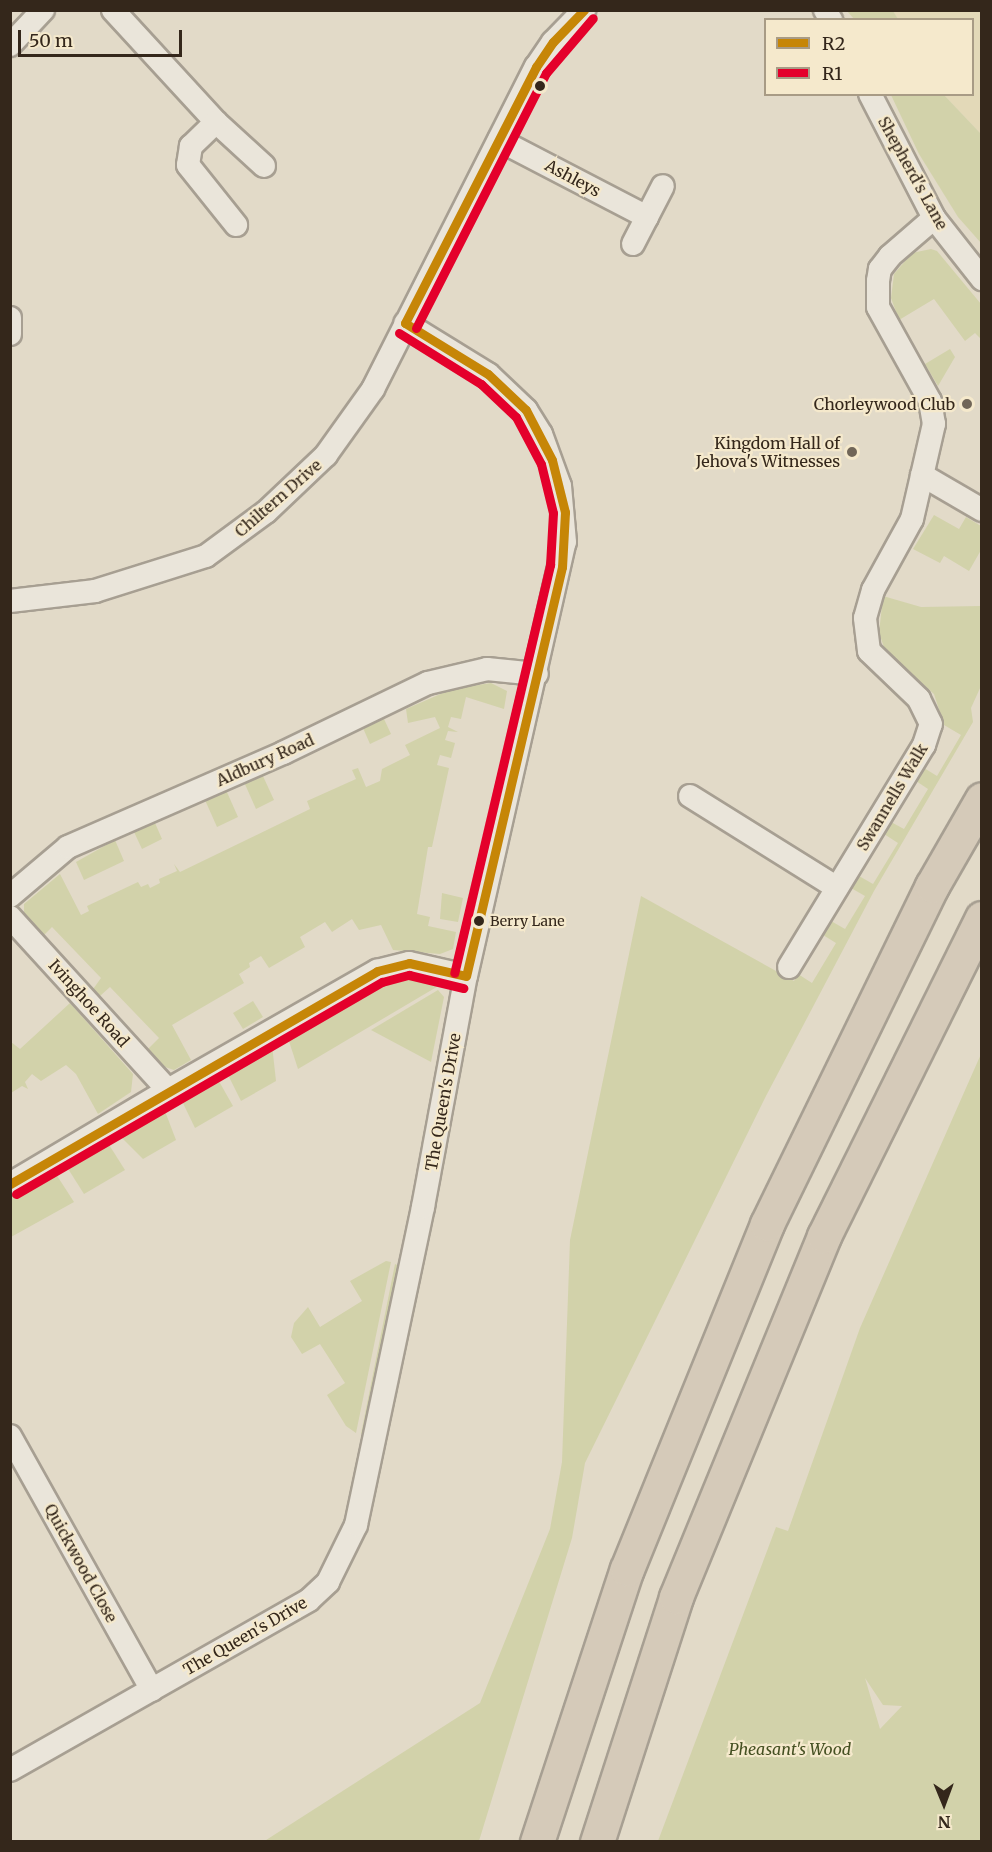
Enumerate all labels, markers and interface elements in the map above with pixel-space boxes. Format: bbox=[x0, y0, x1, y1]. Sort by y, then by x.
scale bar bbox=[21, 18, 184, 56]
legend bbox=[764, 18, 974, 96]
text: 50 m bbox=[29, 29, 73, 52]
text: R2 bbox=[822, 32, 845, 55]
text: R1 bbox=[822, 62, 843, 85]
unlabelled marker bbox=[534, 80, 546, 92]
street label: Shepherd's Lane bbox=[874, 113, 952, 233]
street label: Ashleys bbox=[542, 155, 604, 201]
place label: Chorleywood Club bbox=[814, 394, 955, 414]
marker: Chorleywood Club bbox=[960, 397, 974, 411]
place label: Kingdom Hall of Jehova's Witnesses bbox=[696, 433, 840, 471]
marker: Kingdom Hall of Jehova's Witnesses bbox=[845, 445, 859, 459]
street label: Chiltern Drive bbox=[231, 455, 325, 541]
street label: Aldbury Road bbox=[213, 730, 317, 790]
street label: Swannells Walk bbox=[852, 740, 932, 854]
place label: Berry Lane bbox=[490, 913, 565, 929]
marker: Berry Lane bbox=[473, 915, 485, 927]
street label: Ivinghoe Road bbox=[45, 955, 133, 1051]
street label: The Queen's Drive bbox=[421, 1032, 465, 1172]
street label: Quickwood Close bbox=[41, 1500, 121, 1626]
street label: The Queen's Drive bbox=[180, 1593, 310, 1679]
park label: Pheasant's Wood bbox=[729, 1739, 851, 1759]
north arrow bbox=[914, 1774, 974, 1834]
text: N bbox=[938, 1812, 951, 1832]

